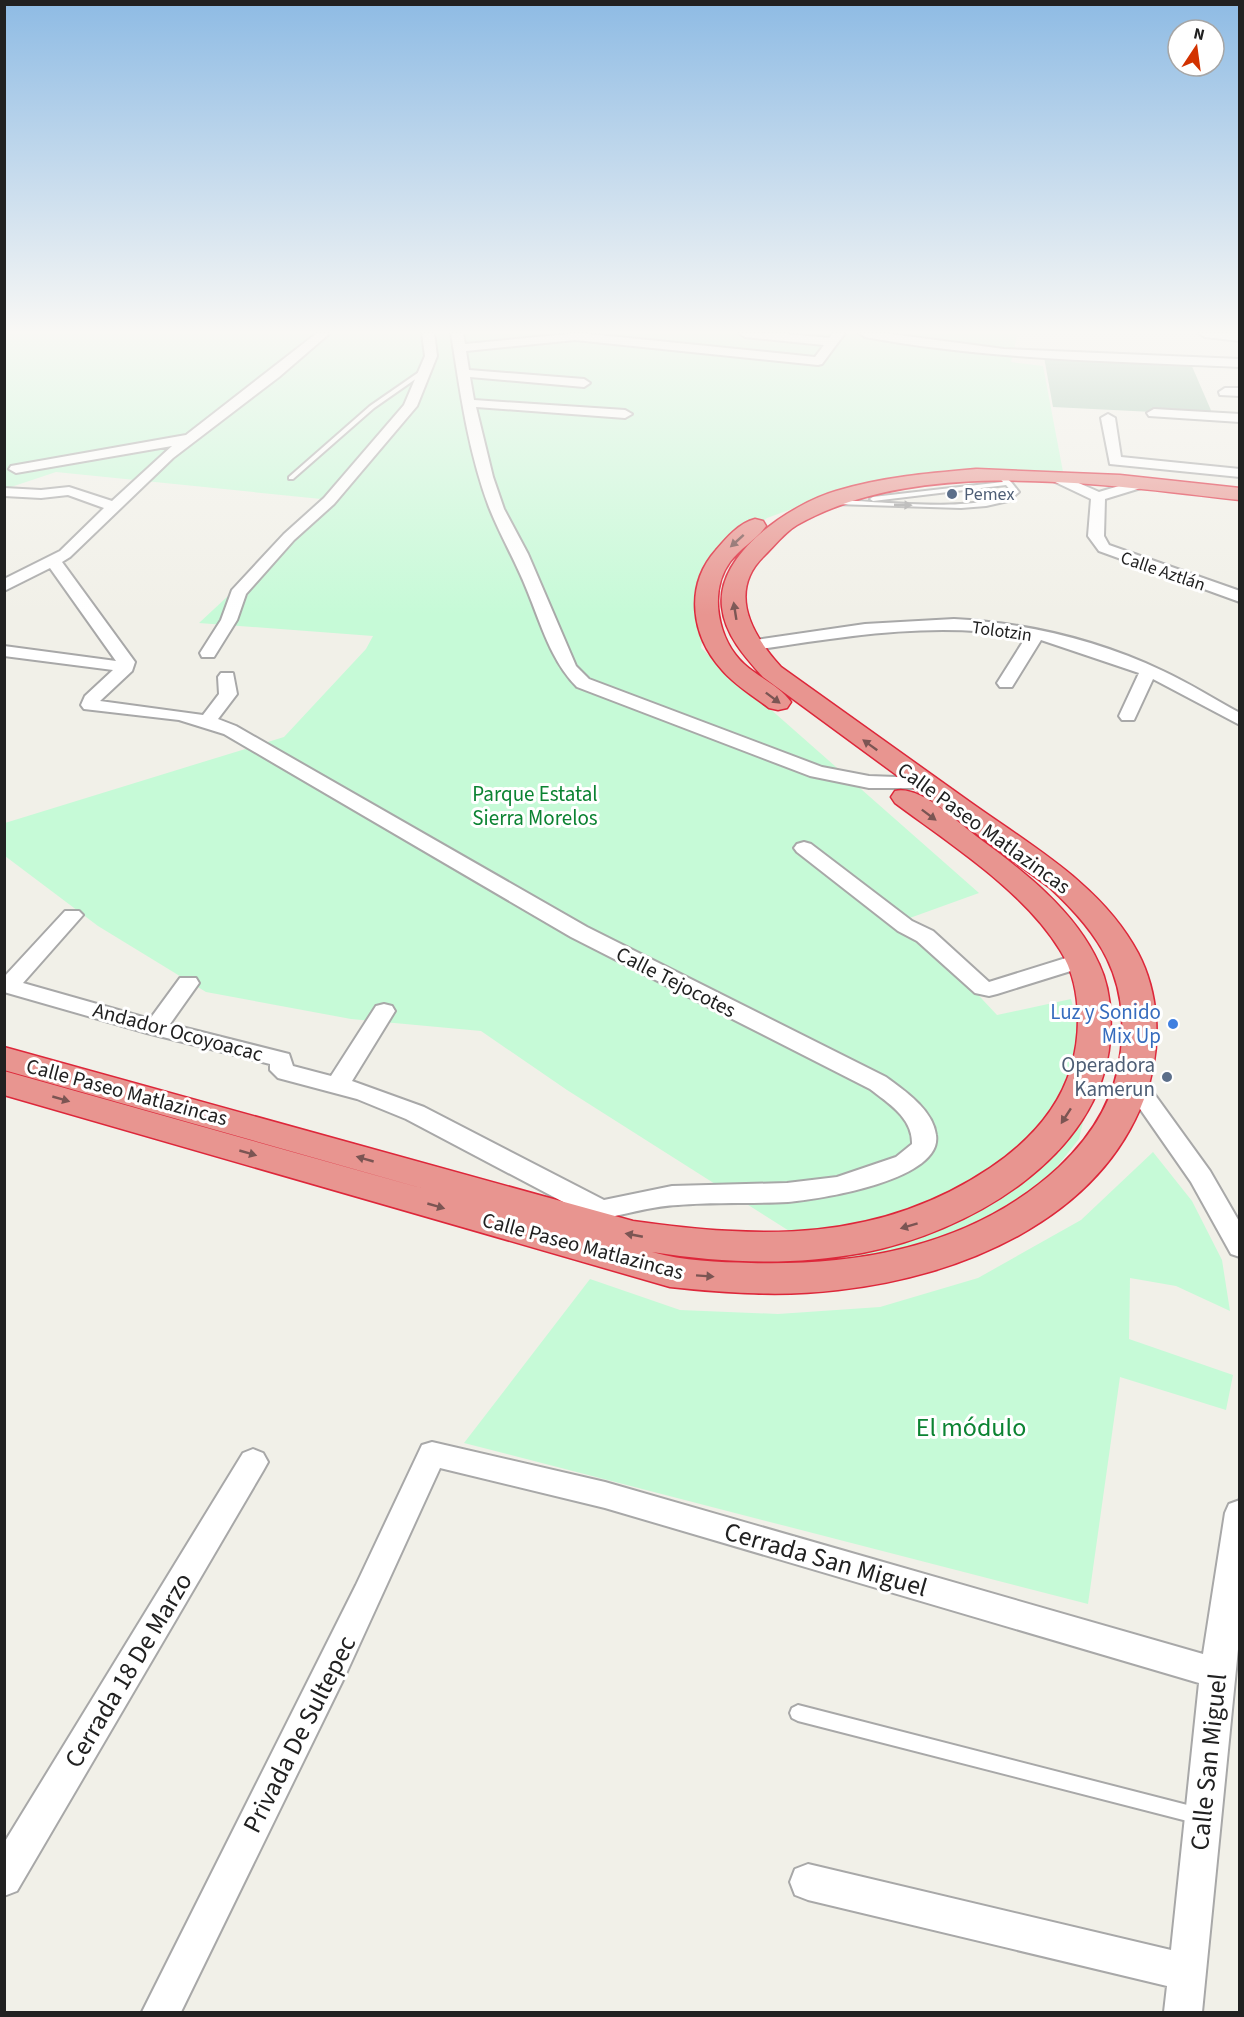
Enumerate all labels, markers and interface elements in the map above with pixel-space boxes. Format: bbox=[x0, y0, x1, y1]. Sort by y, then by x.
north arrow bbox=[1166, 18, 1226, 78]
text: N bbox=[1191, 22, 1207, 46]
place label: Pemex bbox=[964, 482, 1014, 507]
marker: Pemex bbox=[945, 487, 959, 501]
one-way arrow bbox=[894, 500, 913, 509]
one-way arrow bbox=[730, 534, 745, 547]
street label: Calle Aztlán bbox=[1117, 545, 1209, 598]
one-way arrow bbox=[730, 601, 739, 620]
street label: Tolotzin bbox=[970, 615, 1034, 648]
one-way arrow bbox=[765, 692, 781, 704]
one-way arrow bbox=[862, 739, 878, 751]
street label: Calle Paseo Matlazincas bbox=[891, 755, 1077, 901]
park label: Parque Estatal Sierra Morelos bbox=[472, 779, 598, 833]
one-way arrow bbox=[921, 809, 937, 821]
street label: Calle Tejocotes bbox=[611, 939, 741, 1025]
street label: Andador Ocoyoacac bbox=[90, 995, 267, 1069]
place label: Luz y Sonido Mix Up bbox=[1050, 997, 1161, 1051]
marker: Luz y Sonido Mix Up bbox=[1166, 1017, 1180, 1031]
place label: Operadora Kamerun bbox=[1061, 1050, 1155, 1104]
street label: Calle Paseo Matlazincas bbox=[23, 1051, 231, 1133]
marker: Operadora Kamerun bbox=[1160, 1070, 1174, 1084]
one-way arrow bbox=[52, 1095, 70, 1104]
one-way arrow bbox=[1061, 1108, 1072, 1124]
one-way arrow bbox=[239, 1149, 257, 1158]
one-way arrow bbox=[356, 1153, 374, 1163]
one-way arrow bbox=[427, 1202, 445, 1211]
street label: Calle Paseo Matlazincas bbox=[479, 1205, 687, 1287]
one-way arrow bbox=[900, 1222, 918, 1231]
one-way arrow bbox=[624, 1230, 643, 1239]
one-way arrow bbox=[696, 1271, 715, 1281]
park label: El módulo bbox=[916, 1409, 1026, 1446]
street label: Cerrada San Miguel bbox=[720, 1513, 932, 1606]
street label: Cerrada 18 De Marzo bbox=[55, 1566, 201, 1775]
street label: Privada De Sultepec bbox=[234, 1629, 365, 1839]
street label: Calle San Miguel bbox=[1181, 1672, 1236, 1852]

